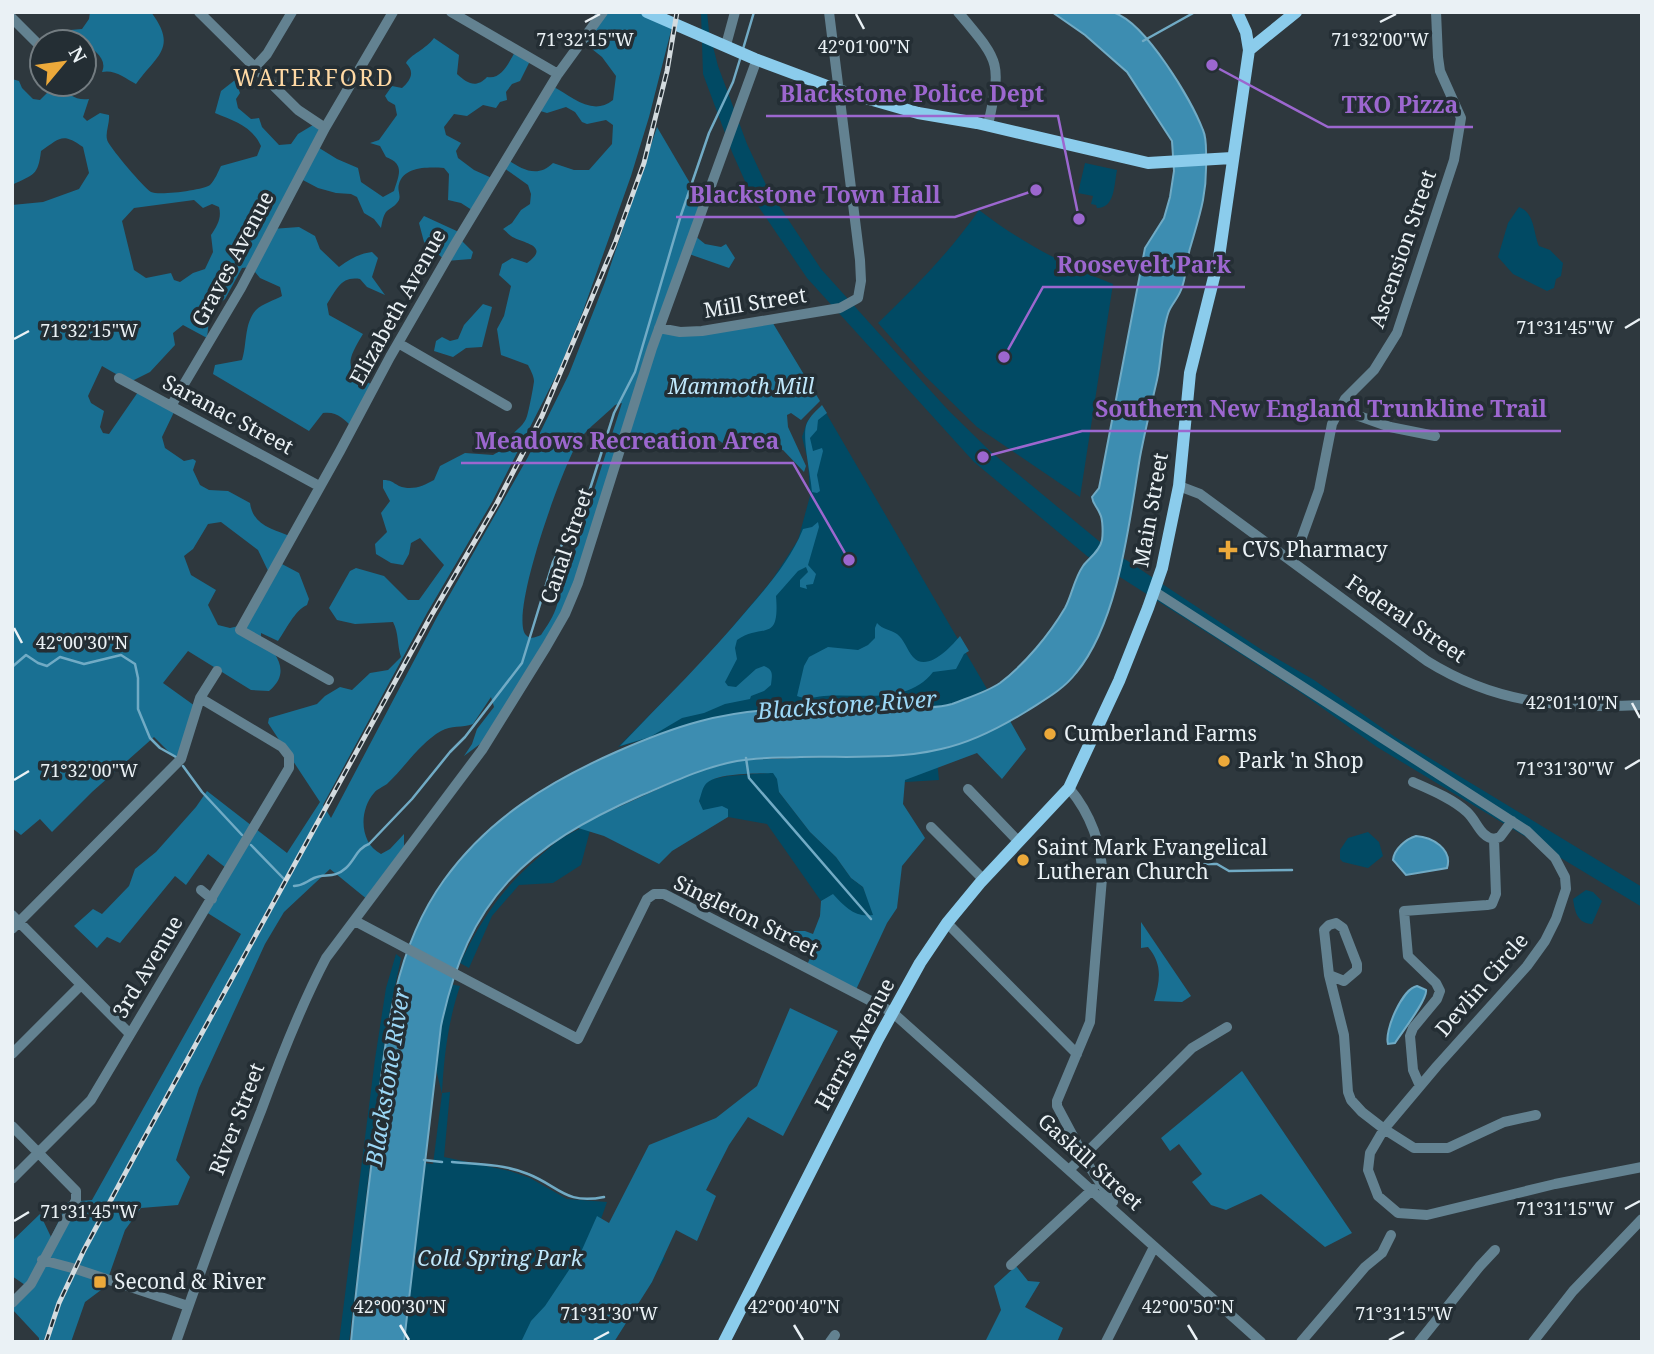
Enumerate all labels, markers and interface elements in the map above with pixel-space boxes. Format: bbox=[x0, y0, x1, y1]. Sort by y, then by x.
text: 71°32'15"W bbox=[536, 27, 634, 51]
text: 71°32'00"W bbox=[1331, 27, 1429, 51]
north arrow bbox=[28, 28, 98, 98]
text: 42°01'00"N bbox=[818, 34, 911, 58]
text: N bbox=[63, 42, 93, 68]
district label: WATERFORD bbox=[233, 61, 395, 93]
callout: Blackstone Police Dept bbox=[766, 72, 1058, 116]
text: Blackstone Police Dept bbox=[780, 77, 1044, 109]
callout: TKO Pizza bbox=[1328, 83, 1473, 127]
text: TKO Pizza bbox=[1342, 88, 1458, 120]
street label: Ascension Street bbox=[1362, 166, 1442, 331]
callout: Blackstone Town Hall bbox=[676, 173, 955, 217]
text: Blackstone Town Hall bbox=[689, 178, 941, 210]
street label: Graves Avenue bbox=[185, 186, 280, 331]
street label: Elizabeth Avenue bbox=[343, 224, 452, 390]
callout: Roosevelt Park bbox=[1043, 243, 1245, 287]
text: Roosevelt Park bbox=[1057, 248, 1232, 280]
street label: Mill Street bbox=[702, 280, 808, 324]
text: 71°31'45"W bbox=[1516, 315, 1614, 339]
text: 71°32'15"W bbox=[40, 318, 138, 342]
street label: Saranac Street bbox=[158, 368, 299, 460]
park label: Mammoth Mill bbox=[667, 372, 815, 400]
callout: Southern New England Trunkline Trail bbox=[1082, 387, 1561, 431]
text: Southern New England Trunkline Trail bbox=[1095, 392, 1547, 424]
callout: Meadows Recreation Area bbox=[461, 419, 793, 463]
text: Meadows Recreation Area bbox=[475, 424, 779, 456]
street label: Main Street bbox=[1126, 450, 1174, 569]
street label: Canal Street bbox=[533, 484, 599, 607]
place label: CVS Pharmacy bbox=[1242, 535, 1388, 563]
marker: CVS Pharmacy bbox=[1220, 542, 1236, 558]
street label: Federal Street bbox=[1341, 568, 1472, 669]
text: 42°00'30"N bbox=[36, 630, 129, 654]
water label: Blackstone River bbox=[755, 682, 938, 726]
text: 42°01'10"N bbox=[1526, 690, 1619, 714]
place label: Cumberland Farms bbox=[1064, 719, 1257, 747]
marker: Cumberland Farms bbox=[1042, 726, 1058, 742]
place label: Park 'n Shop bbox=[1238, 746, 1364, 774]
marker: Park 'n Shop bbox=[1216, 753, 1232, 769]
text: 71°31'30"W bbox=[1516, 756, 1614, 780]
text: 71°32'00"W bbox=[40, 758, 138, 782]
place label: Saint Mark Evangelical Lutheran Church bbox=[1037, 833, 1268, 885]
marker: Saint Mark Evangelical Lutheran Church bbox=[1015, 852, 1031, 868]
street label: Singleton Street bbox=[669, 868, 824, 962]
street label: 3rd Avenue bbox=[106, 910, 189, 1023]
street label: Devlin Circle bbox=[1429, 927, 1534, 1042]
street label: Harris Avenue bbox=[808, 973, 901, 1114]
water label: Blackstone River bbox=[357, 985, 417, 1169]
street label: River Street bbox=[202, 1059, 270, 1179]
street label: Gaskill Street bbox=[1032, 1107, 1149, 1216]
text: 71°31'15"W bbox=[1516, 1196, 1614, 1220]
text: 71°31'45"W bbox=[40, 1199, 138, 1223]
park label: Cold Spring Park bbox=[417, 1244, 584, 1272]
place label: Second & River bbox=[114, 1267, 266, 1295]
marker: Second & River bbox=[92, 1274, 108, 1290]
text: 42°00'30"N bbox=[354, 1294, 447, 1318]
text: 42°00'40"N bbox=[748, 1294, 841, 1318]
text: 42°00'50"N bbox=[1142, 1294, 1235, 1318]
text: 71°31'30"W bbox=[560, 1301, 658, 1325]
text: 71°31'15"W bbox=[1355, 1301, 1453, 1325]

